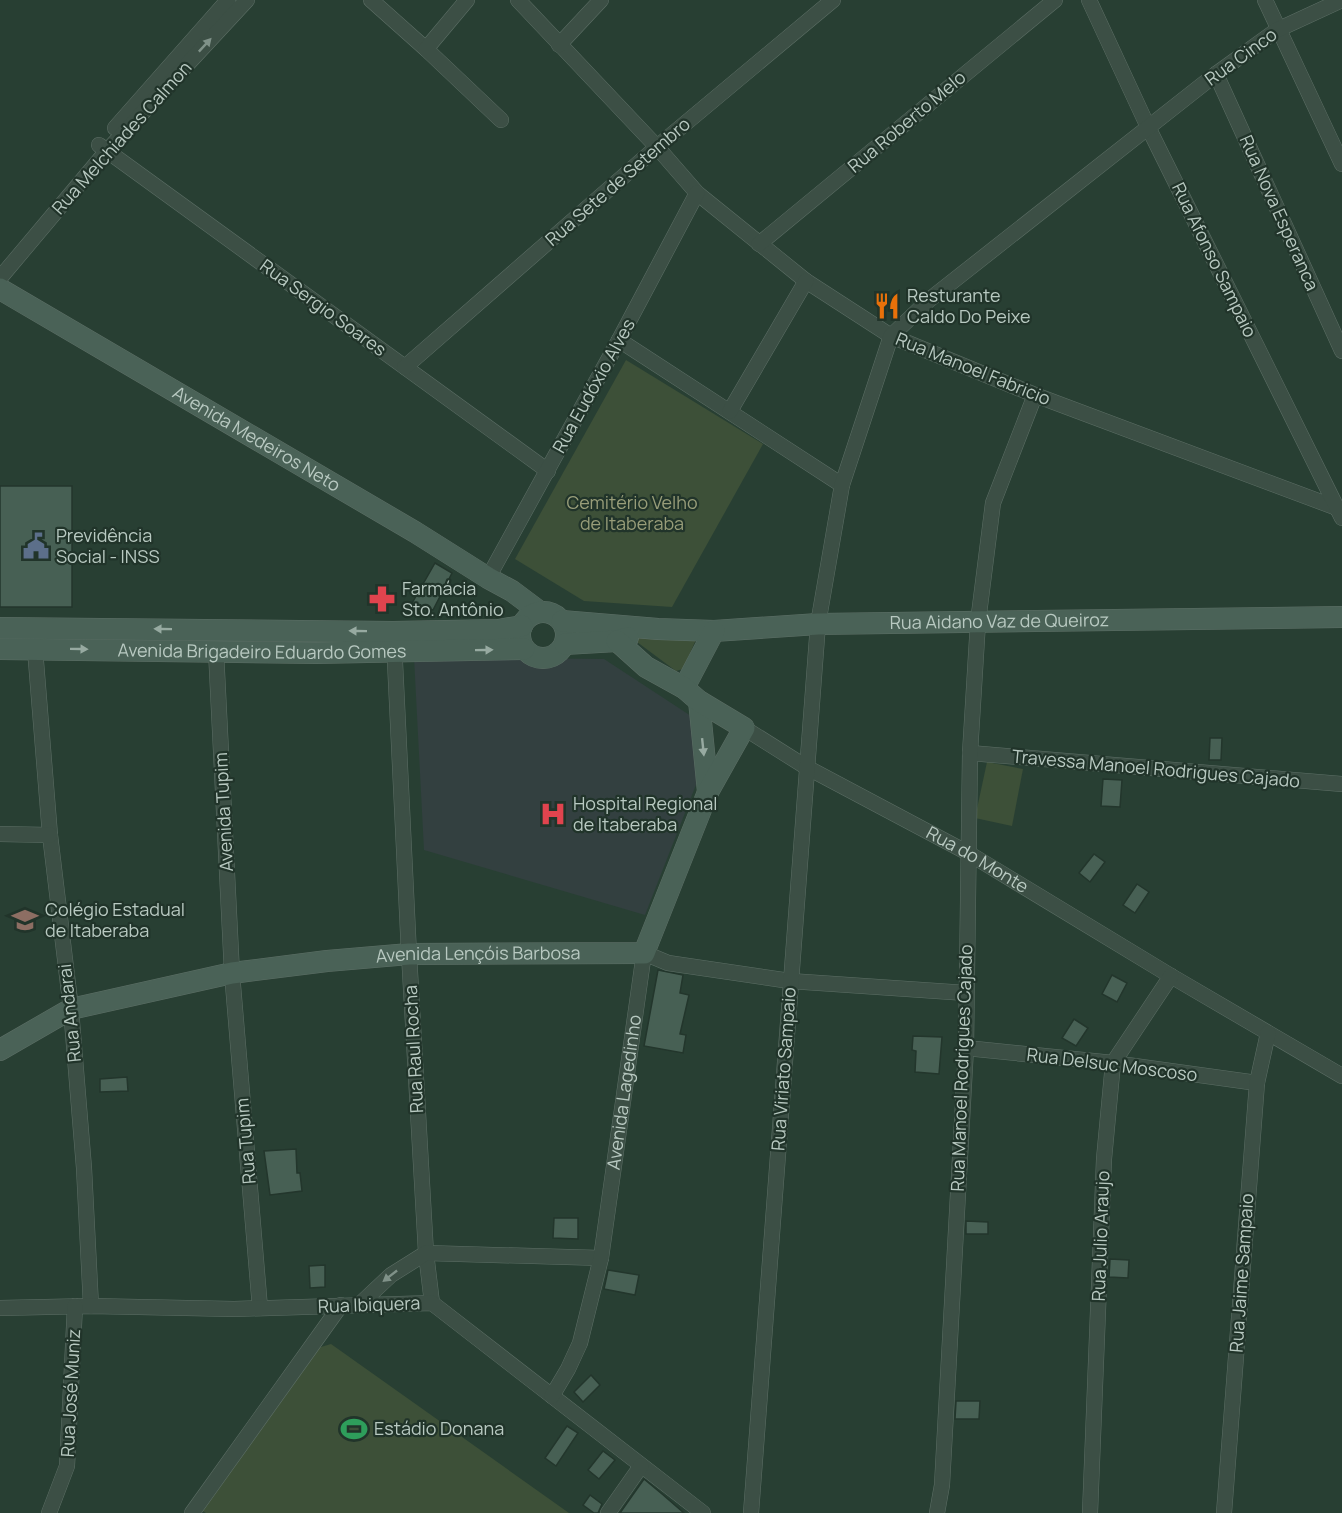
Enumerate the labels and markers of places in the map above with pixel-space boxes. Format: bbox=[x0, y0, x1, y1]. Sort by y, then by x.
place label: Resturante Caldo Do Peixe bbox=[907, 283, 1031, 328]
restaurant icon: Resturante Caldo Do Peixe bbox=[872, 291, 902, 321]
place label: Previdência Social - INSS bbox=[56, 523, 160, 568]
public building icon: Previdência Social - INSS bbox=[21, 531, 51, 561]
place label: Farmácia Sto. Antônio bbox=[402, 576, 504, 621]
pharmacy icon: Farmácia Sto. Antônio bbox=[367, 584, 397, 614]
place label: Hospital Regional de Itaberaba bbox=[573, 791, 717, 836]
hospital icon: Hospital Regional de Itaberaba bbox=[538, 799, 568, 829]
place label: Colégio Estadual de Itaberaba bbox=[45, 897, 185, 942]
school or university icon: Colégio Estadual de Itaberaba bbox=[10, 905, 40, 935]
sports icon: Estádio Donana bbox=[339, 1414, 369, 1444]
place label: Estádio Donana bbox=[374, 1416, 504, 1440]

